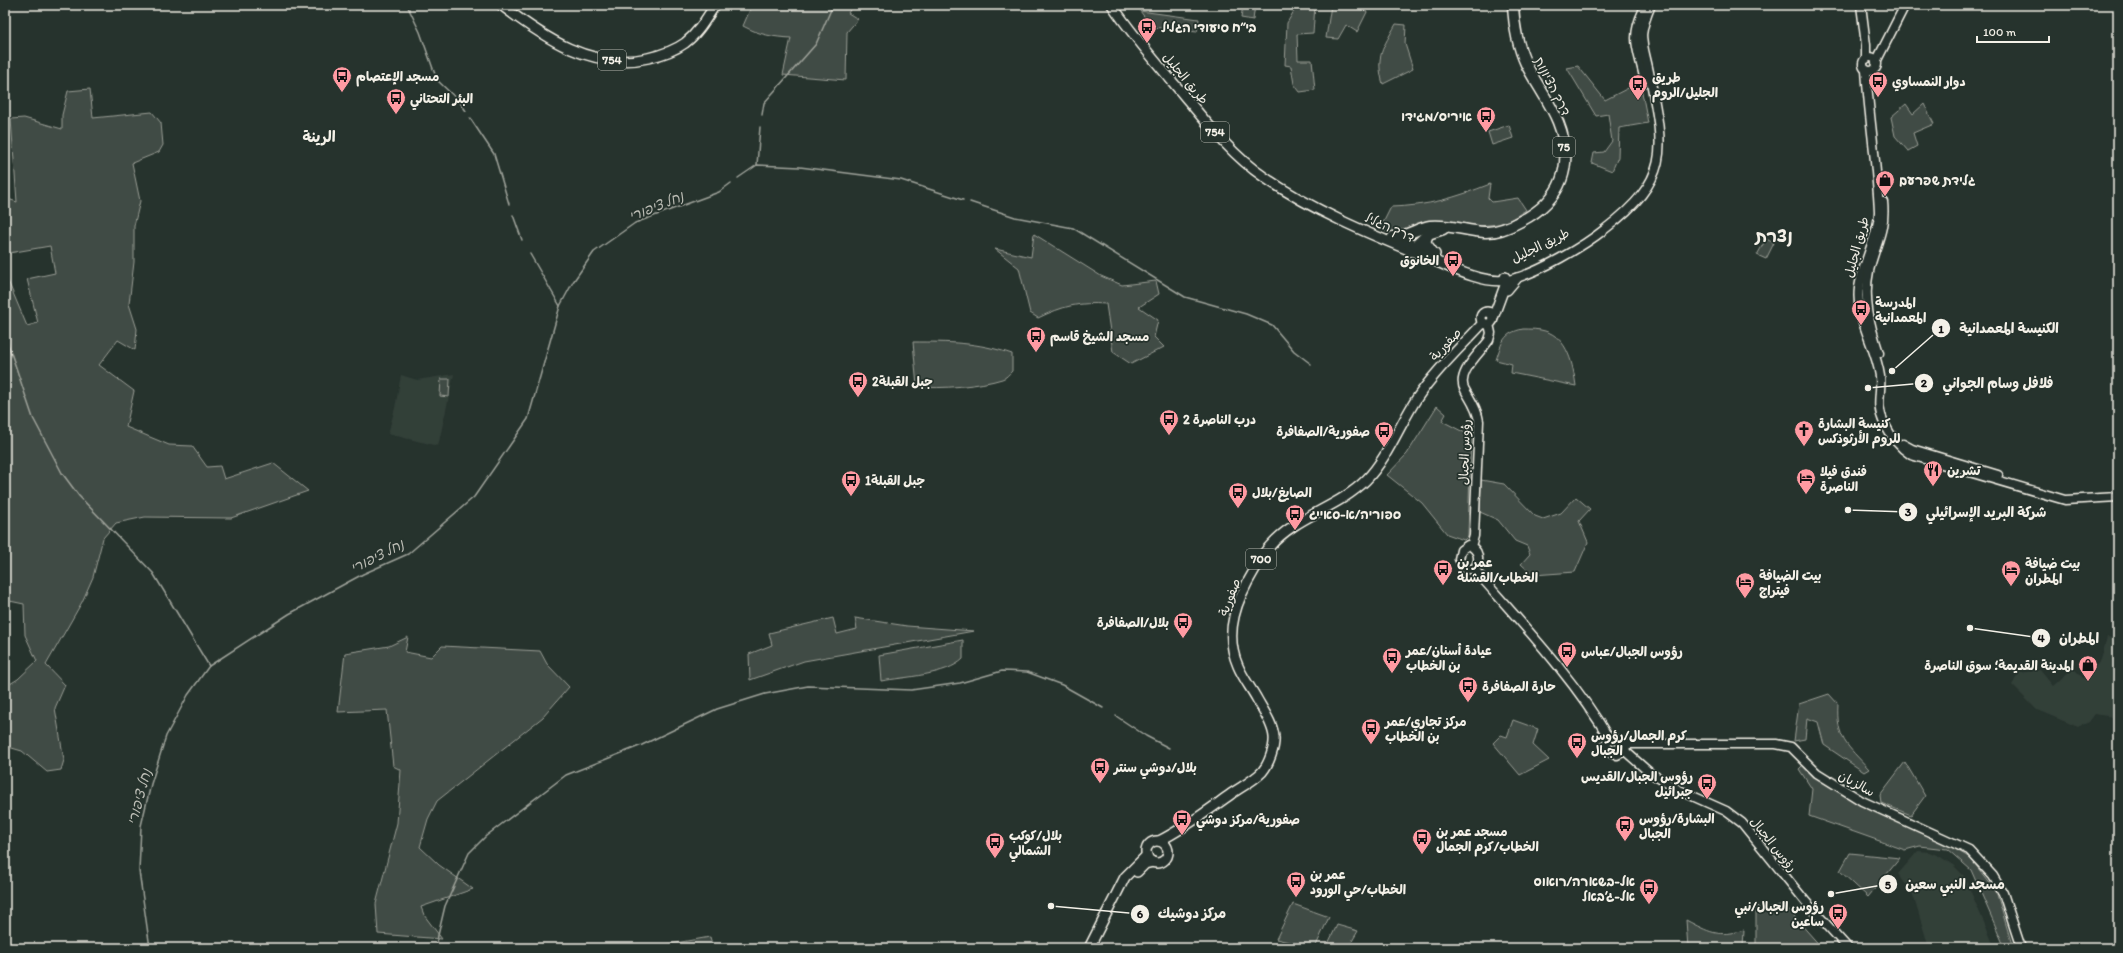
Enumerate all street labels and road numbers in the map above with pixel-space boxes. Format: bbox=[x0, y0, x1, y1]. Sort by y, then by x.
street label: طريق الجليل bbox=[1159, 49, 1212, 108]
road number: 754 bbox=[598, 50, 626, 70]
street label: דרך הציונות bbox=[1531, 54, 1574, 118]
road number: 754 bbox=[1201, 122, 1229, 142]
road number: 75 bbox=[1553, 137, 1575, 157]
street label: דרך הגליל bbox=[1363, 210, 1417, 245]
street label: طريق الجليل bbox=[1841, 215, 1873, 280]
street label: طريق الجليل bbox=[1509, 225, 1572, 267]
street label: صفورية bbox=[1427, 325, 1465, 364]
street label: رؤوس الجبال bbox=[1456, 419, 1474, 485]
road number: 700 bbox=[1246, 549, 1276, 569]
street label: صفورية bbox=[1215, 576, 1244, 618]
street label: سالزيان bbox=[1836, 767, 1877, 800]
street label: رؤوس الجبال bbox=[1746, 814, 1800, 875]

